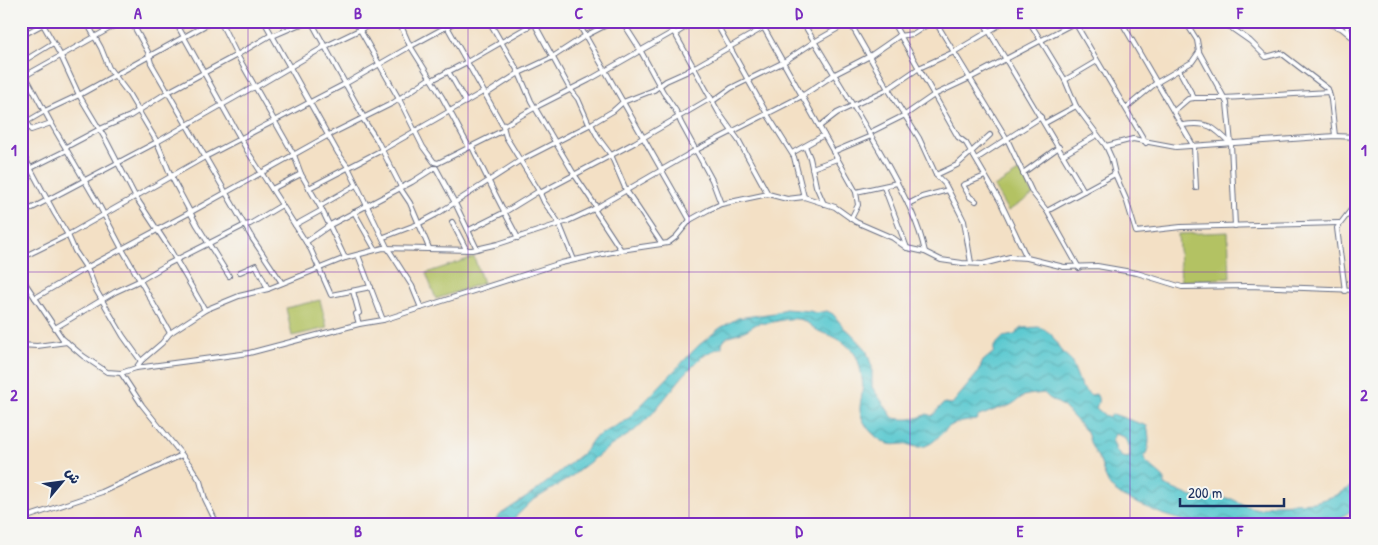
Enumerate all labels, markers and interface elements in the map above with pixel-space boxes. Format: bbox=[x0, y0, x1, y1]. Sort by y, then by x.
text: A bbox=[134, 2, 142, 24]
text: B bbox=[354, 2, 362, 24]
text: C bbox=[575, 2, 584, 24]
text: D bbox=[795, 2, 803, 24]
text: E bbox=[1016, 2, 1024, 24]
text: F bbox=[1236, 2, 1244, 24]
text: 1 bbox=[11, 139, 17, 161]
text: 1 bbox=[1361, 139, 1367, 161]
text: 2 bbox=[10, 384, 18, 406]
text: 2 bbox=[1360, 384, 1368, 406]
north arrow bbox=[38, 458, 88, 508]
text: ش bbox=[62, 464, 86, 487]
scale bar bbox=[1180, 475, 1284, 507]
text: 200 m bbox=[1188, 482, 1222, 503]
text: A bbox=[134, 520, 142, 542]
text: B bbox=[354, 520, 362, 542]
text: C bbox=[575, 520, 584, 542]
text: D bbox=[795, 520, 803, 542]
text: E bbox=[1016, 520, 1024, 542]
text: F bbox=[1236, 520, 1244, 542]

